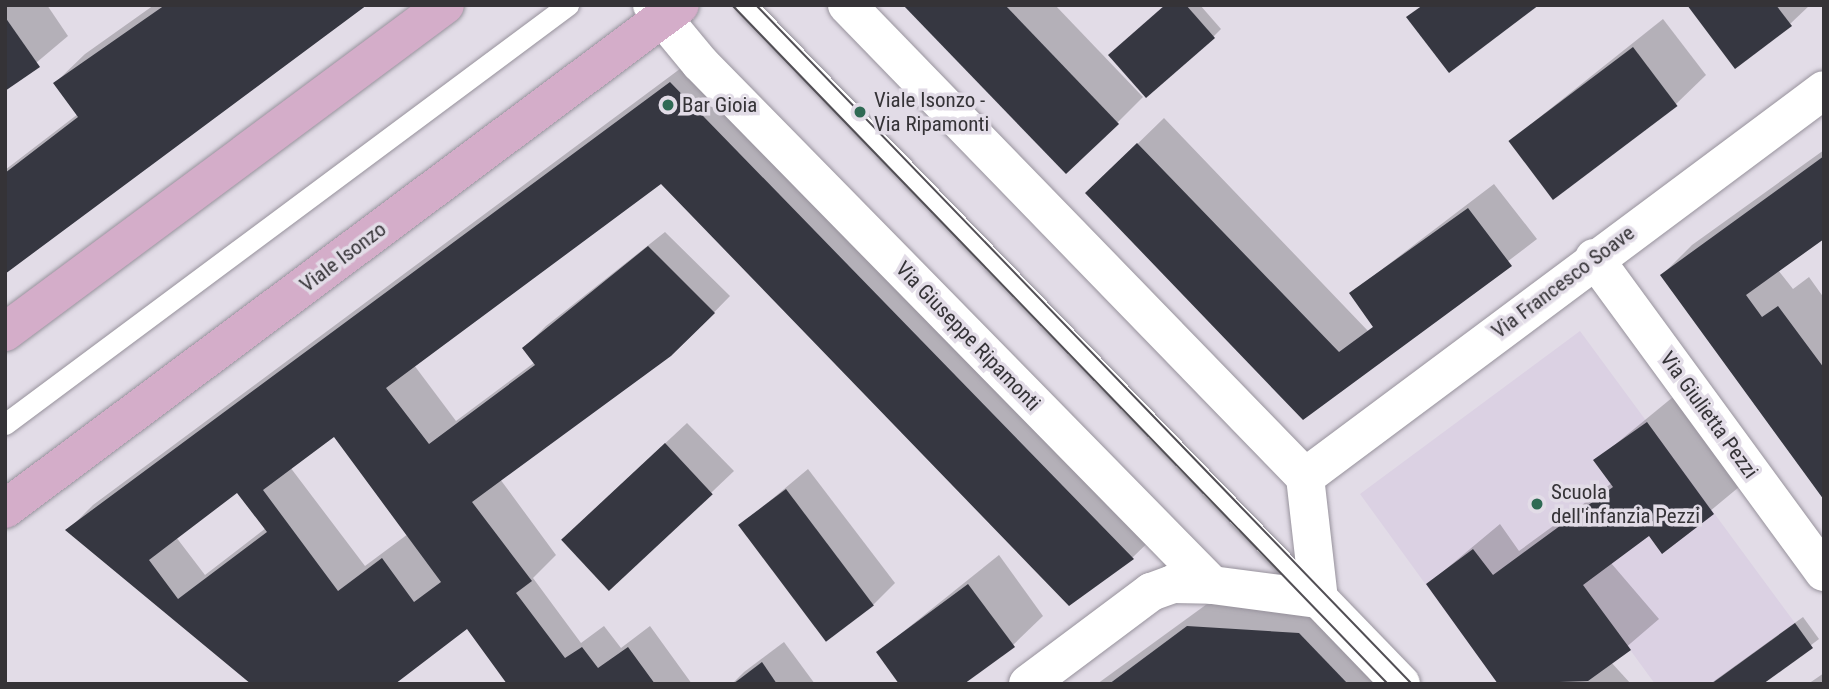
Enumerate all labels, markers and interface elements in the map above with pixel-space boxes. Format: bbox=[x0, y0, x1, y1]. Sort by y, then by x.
place label: Viale Isonzo - Via Ripamonti bbox=[874, 87, 989, 137]
place label: Bar Gioia bbox=[682, 92, 757, 118]
marker: Bar Gioia bbox=[660, 97, 676, 113]
marker: Viale Isonzo - Via Ripamonti bbox=[852, 104, 868, 120]
street label: Viale Isonzo bbox=[295, 216, 391, 298]
street label: Via Francesco Soave bbox=[1487, 220, 1639, 344]
street label: Via Giuseppe Ripamonti bbox=[890, 256, 1046, 416]
street label: Via Giulietta Pezzi bbox=[1655, 347, 1763, 483]
place label: Scuola dell'infanzia Pezzi bbox=[1551, 479, 1700, 529]
marker: Scuola dell'infanzia Pezzi bbox=[1529, 496, 1545, 512]

